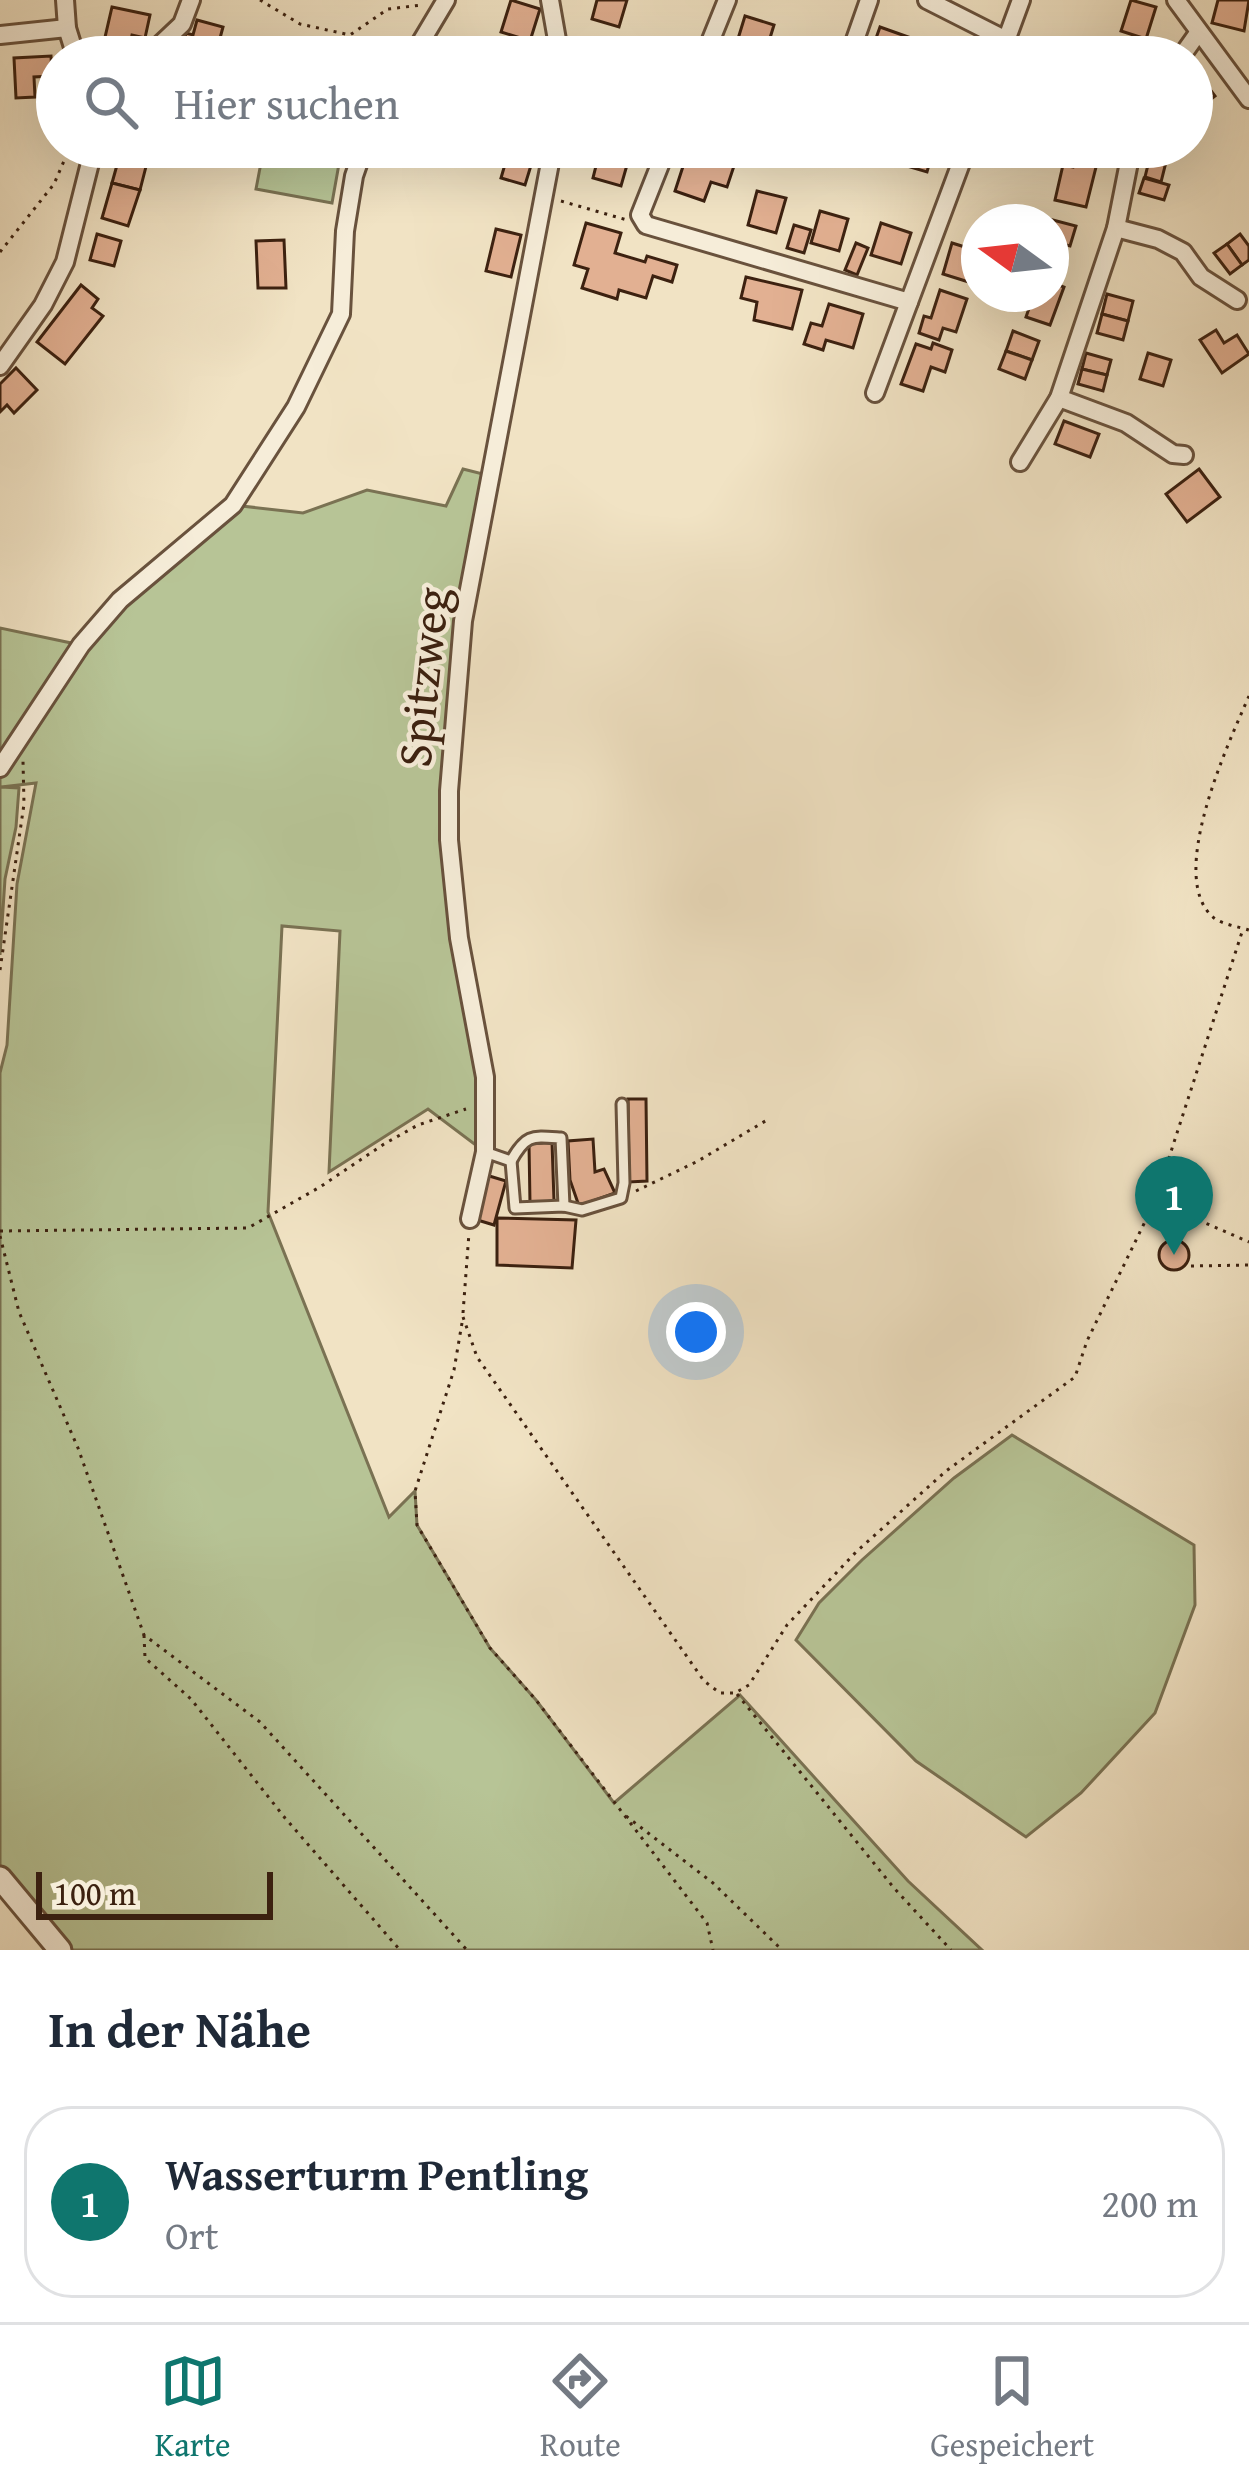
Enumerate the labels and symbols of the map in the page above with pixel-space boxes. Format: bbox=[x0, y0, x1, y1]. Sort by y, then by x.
north arrow bbox=[961, 204, 1069, 312]
street label: Spitzweg bbox=[377, 584, 467, 770]
pin: 1 bbox=[1135, 1156, 1213, 1255]
your location bbox=[666, 1302, 726, 1362]
scale bar bbox=[36, 1866, 273, 1919]

